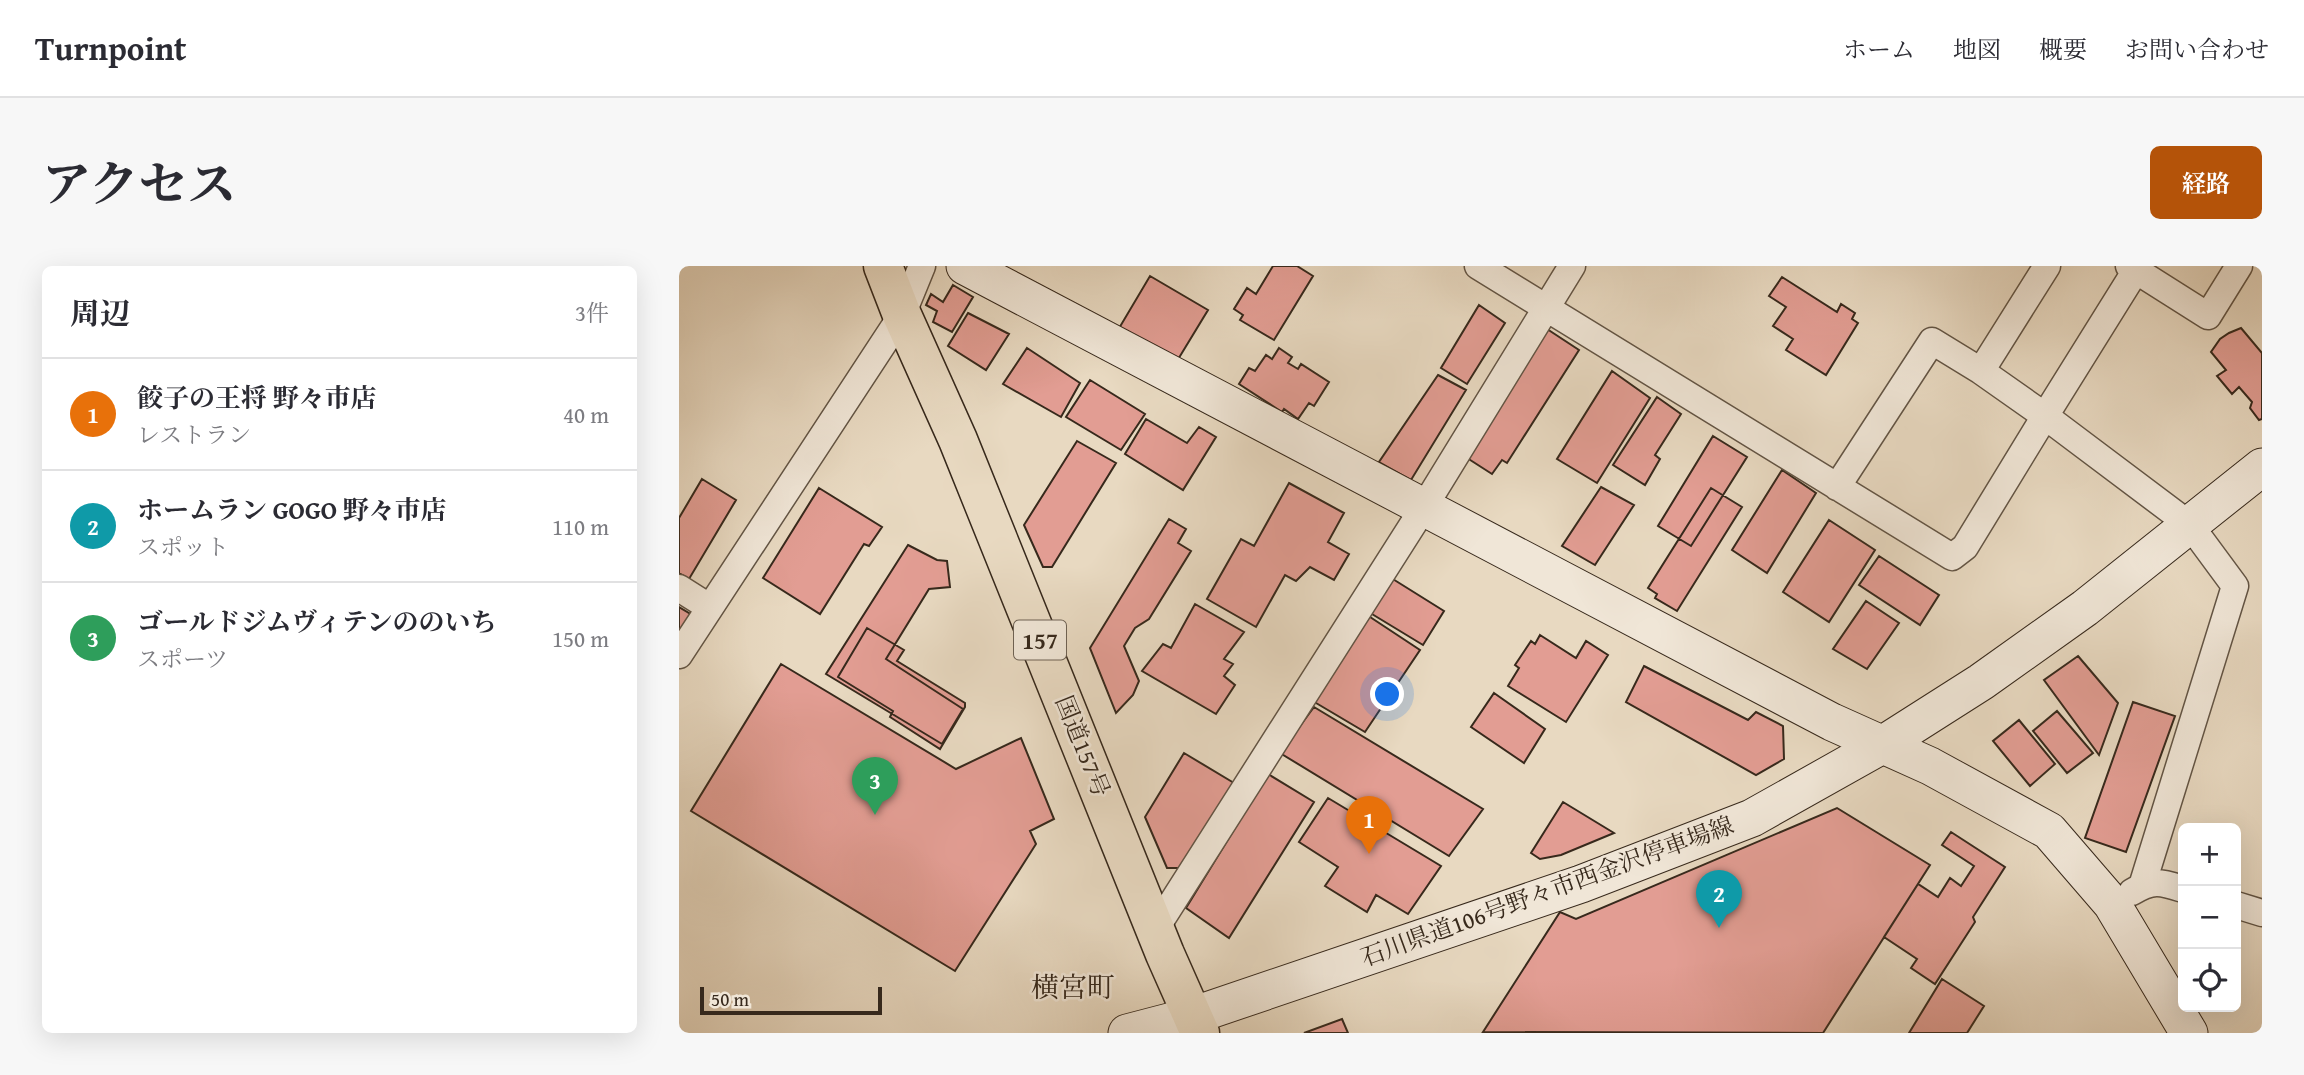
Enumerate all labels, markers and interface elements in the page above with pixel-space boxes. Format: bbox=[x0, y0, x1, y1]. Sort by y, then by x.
text: Turnpoint bbox=[35, 24, 187, 72]
text: ホーム bbox=[1843, 32, 1915, 67]
text: 地図 bbox=[1953, 32, 2001, 67]
text: 概要 bbox=[2039, 32, 2087, 67]
text: お問い合わせ bbox=[2125, 32, 2269, 67]
button: 経路 bbox=[2150, 146, 2262, 219]
text: アクセス bbox=[42, 147, 237, 219]
text: 周辺 bbox=[70, 291, 130, 335]
text: 3件 bbox=[575, 296, 609, 329]
text: 餃子の王将 野々市店 bbox=[137, 378, 377, 417]
text: 1 bbox=[87, 398, 99, 431]
text: 40 m bbox=[563, 398, 609, 431]
text: レストラン bbox=[137, 418, 251, 451]
text: ホームラン GOGO 野々市店 bbox=[137, 490, 447, 529]
text: 2 bbox=[87, 510, 99, 543]
text: 110 m bbox=[552, 510, 609, 543]
text: スポット bbox=[137, 530, 229, 563]
text: ゴールドジムヴィテンののいち bbox=[137, 602, 497, 641]
road number: 157 bbox=[1014, 620, 1066, 660]
text: 3 bbox=[87, 622, 99, 655]
text: 150 m bbox=[552, 622, 609, 655]
text: スポーツ bbox=[137, 642, 228, 675]
your location bbox=[1370, 677, 1404, 711]
street label: 国道157号 bbox=[1047, 690, 1119, 802]
pin: 3 bbox=[852, 757, 898, 815]
pin: 1 bbox=[1346, 796, 1392, 854]
street label: 石川県道106号野々市西金沢停車場線 bbox=[1357, 810, 1737, 972]
map controls bbox=[2178, 823, 2241, 1012]
button: + bbox=[2178, 823, 2241, 886]
pin: 2 bbox=[1696, 870, 1742, 928]
button: − bbox=[2178, 886, 2241, 949]
button: locate bbox=[2178, 949, 2241, 1012]
district label: 横宮町 bbox=[1031, 966, 1115, 1007]
scale bar bbox=[700, 984, 882, 1016]
text: 50 m bbox=[711, 985, 749, 1013]

